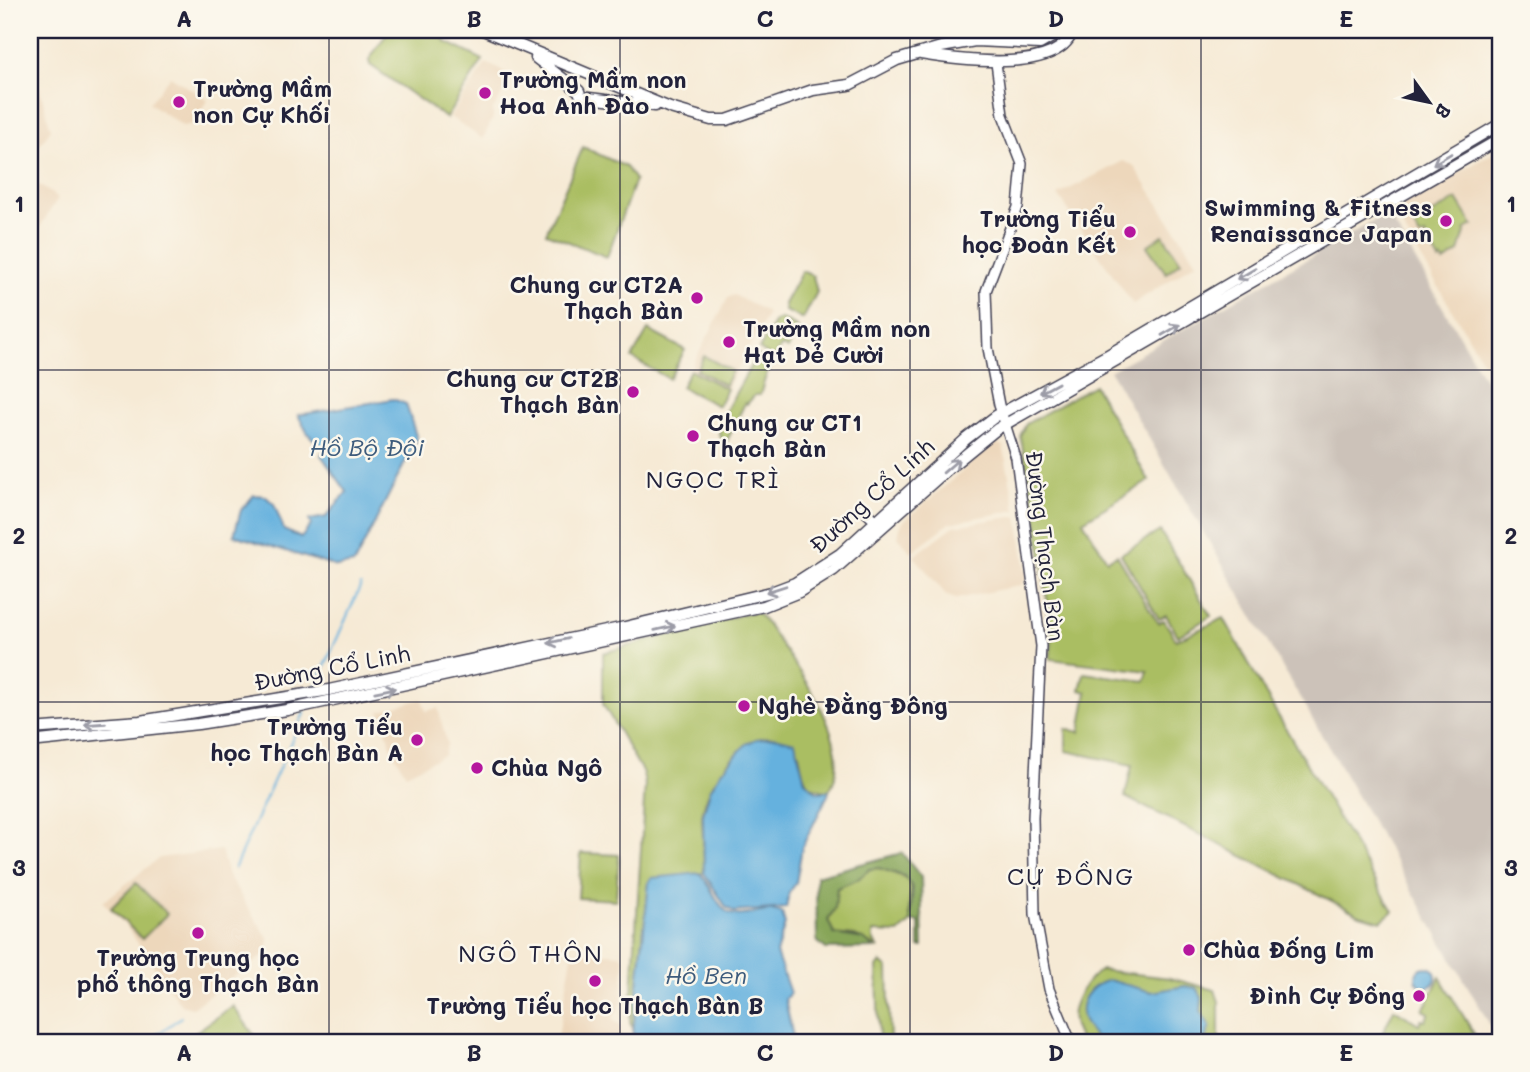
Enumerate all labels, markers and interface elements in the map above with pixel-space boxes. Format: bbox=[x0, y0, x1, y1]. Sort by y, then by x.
text: A bbox=[176, 3, 192, 33]
text: B bbox=[466, 3, 482, 33]
text: C bbox=[756, 3, 774, 33]
text: D bbox=[1048, 3, 1064, 33]
text: E bbox=[1339, 3, 1353, 33]
place label: Trường Mầm non Hoa Anh Đào bbox=[499, 64, 687, 120]
north arrow bbox=[1394, 66, 1464, 136]
place label: Trường Mầm non Cự Khối bbox=[193, 73, 332, 129]
marker: Trường Mầm non Hoa Anh Đào bbox=[477, 85, 493, 101]
marker: Trường Mầm non Cự Khối bbox=[171, 94, 187, 110]
text: B bbox=[1430, 99, 1458, 124]
one-way arrow bbox=[1432, 152, 1452, 166]
text: 1 bbox=[14, 188, 24, 218]
text: 1 bbox=[1506, 188, 1516, 218]
place label: Swimming & Fitness Renaissance Japan bbox=[1204, 192, 1432, 248]
place label: Trường Tiểu học Đoàn Kết bbox=[962, 203, 1116, 259]
marker: Swimming & Fitness Renaissance Japan bbox=[1438, 213, 1454, 229]
marker: Trường Tiểu học Đoàn Kết bbox=[1122, 224, 1138, 240]
one-way arrow bbox=[1236, 267, 1256, 281]
place label: Chung cư CT2A Thạch Bàn bbox=[509, 269, 683, 325]
marker: Chung cư CT2A Thạch Bàn bbox=[689, 290, 705, 306]
place label: Trường Mầm non Hạt Dẻ Cười bbox=[743, 313, 931, 369]
one-way arrow bbox=[1160, 323, 1180, 337]
marker: Trường Mầm non Hạt Dẻ Cười bbox=[721, 334, 737, 350]
place label: Chung cư CT2B Thạch Bàn bbox=[446, 363, 619, 419]
one-way arrow bbox=[1039, 381, 1059, 395]
marker: Chung cư CT2B Thạch Bàn bbox=[625, 384, 641, 400]
place label: Chung cư CT1 Thạch Bàn bbox=[707, 407, 862, 463]
marker: Chung cư CT1 Thạch Bàn bbox=[685, 428, 701, 444]
water label: Hồ Bộ Đội bbox=[310, 431, 425, 462]
street label: Đường Cổ Linh bbox=[802, 431, 940, 559]
street label: Đường Thạch Bàn bbox=[1019, 449, 1073, 643]
one-way arrow bbox=[941, 458, 959, 474]
district label: NGỌC TRÌ bbox=[646, 463, 780, 494]
text: 2 bbox=[13, 520, 25, 550]
text: 2 bbox=[1505, 520, 1517, 550]
one-way arrow bbox=[765, 584, 787, 597]
one-way arrow bbox=[653, 621, 676, 634]
one-way arrow bbox=[547, 635, 570, 648]
street label: Đường Cổ Linh bbox=[251, 637, 412, 697]
one-way arrow bbox=[373, 682, 396, 696]
place label: Nghè Đằng Đông bbox=[758, 690, 948, 720]
marker: Nghè Đằng Đông bbox=[736, 698, 752, 714]
place label: Trường Tiểu học Thạch Bàn A bbox=[210, 711, 403, 767]
one-way arrow bbox=[84, 718, 107, 731]
marker: Trường Tiểu học Thạch Bàn A bbox=[409, 732, 425, 748]
place label: Chùa Ngô bbox=[491, 752, 602, 782]
marker: Chùa Ngô bbox=[469, 760, 485, 776]
text: 3 bbox=[12, 852, 26, 882]
text: 3 bbox=[1504, 852, 1518, 882]
district label: CỰ ĐỒNG bbox=[1007, 860, 1135, 891]
marker: Trường Trung học phổ thông Thạch Bàn bbox=[190, 925, 206, 941]
place label: Chùa Đống Lim bbox=[1203, 934, 1374, 964]
district label: NGÔ THÔN bbox=[458, 937, 604, 968]
place label: Trường Trung học phổ thông Thạch Bàn bbox=[77, 942, 319, 998]
marker: Chùa Đống Lim bbox=[1181, 942, 1197, 958]
water label: Hồ Ben bbox=[665, 959, 747, 990]
marker: Trường Tiểu học Thạch Bàn B bbox=[587, 973, 603, 989]
place label: Đình Cự Đồng bbox=[1250, 980, 1405, 1010]
marker: Đình Cự Đồng bbox=[1411, 988, 1427, 1004]
place label: Trường Tiểu học Thạch Bàn B bbox=[427, 990, 763, 1020]
text: A bbox=[176, 1037, 192, 1067]
text: B bbox=[466, 1037, 482, 1067]
text: C bbox=[756, 1037, 774, 1067]
text: D bbox=[1048, 1037, 1064, 1067]
text: E bbox=[1339, 1037, 1353, 1067]

